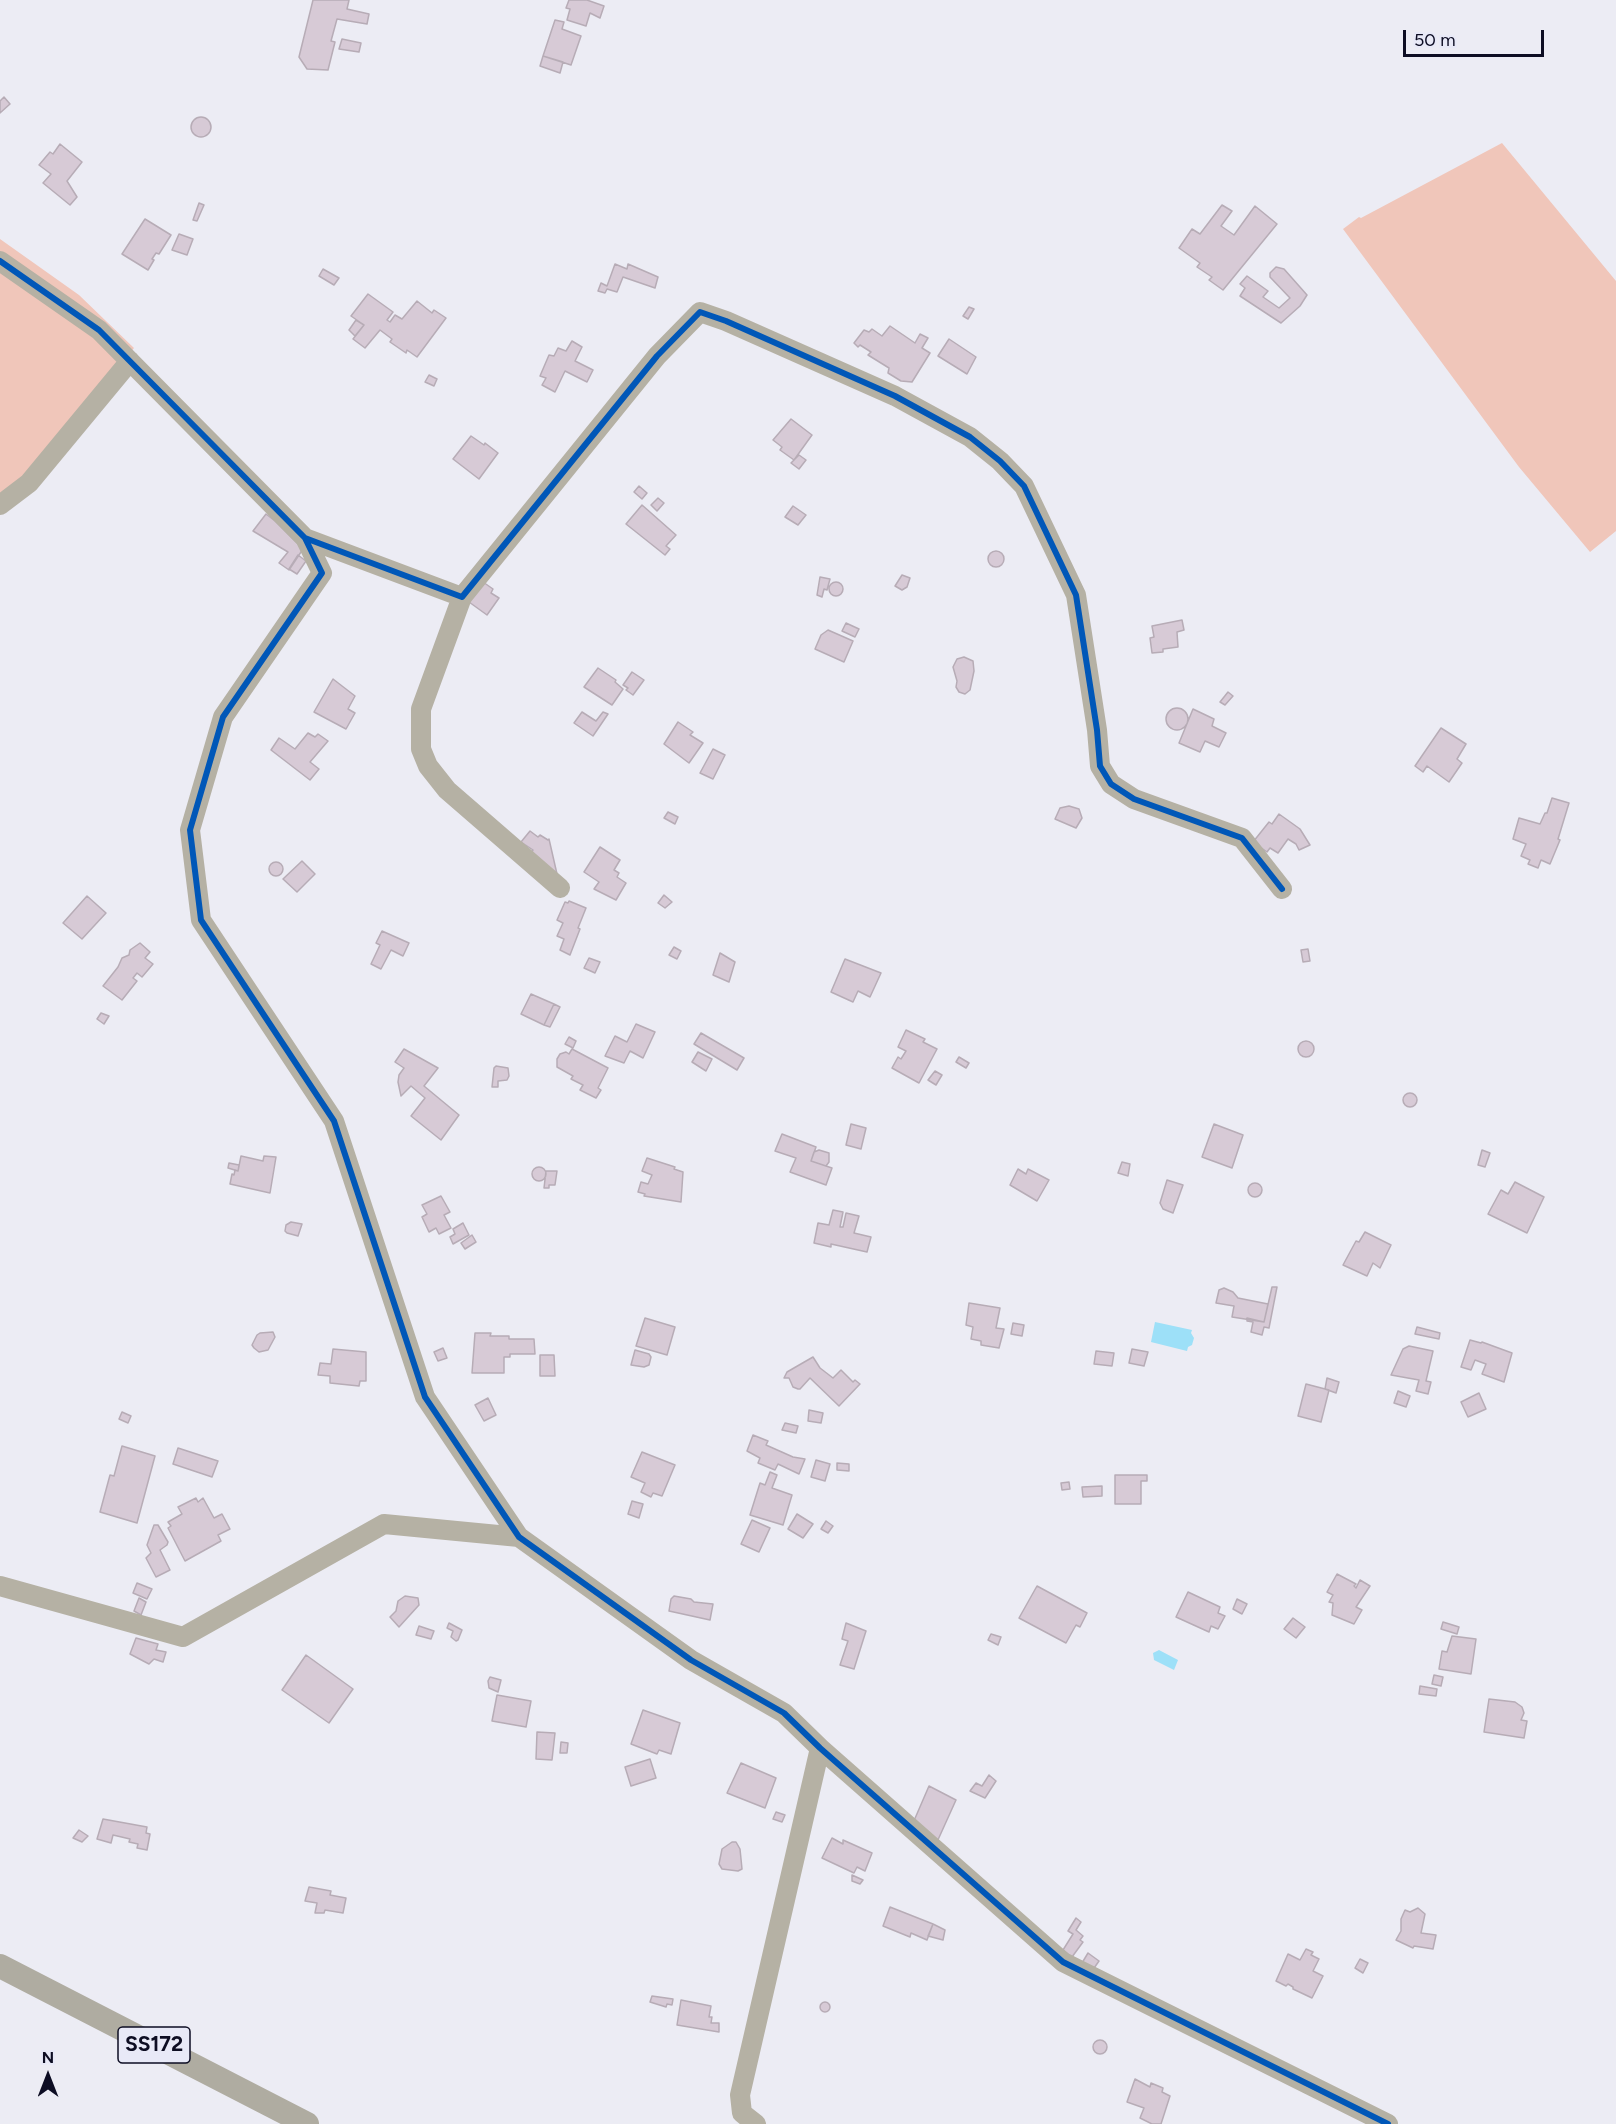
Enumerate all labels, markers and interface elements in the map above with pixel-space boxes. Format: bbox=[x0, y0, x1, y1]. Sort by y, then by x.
scale bar bbox=[1406, 18, 1547, 56]
text: 50 m bbox=[1414, 29, 1456, 51]
road number: SS172 bbox=[118, 2027, 190, 2063]
north arrow bbox=[18, 2046, 78, 2106]
text: N bbox=[42, 2048, 54, 2067]

